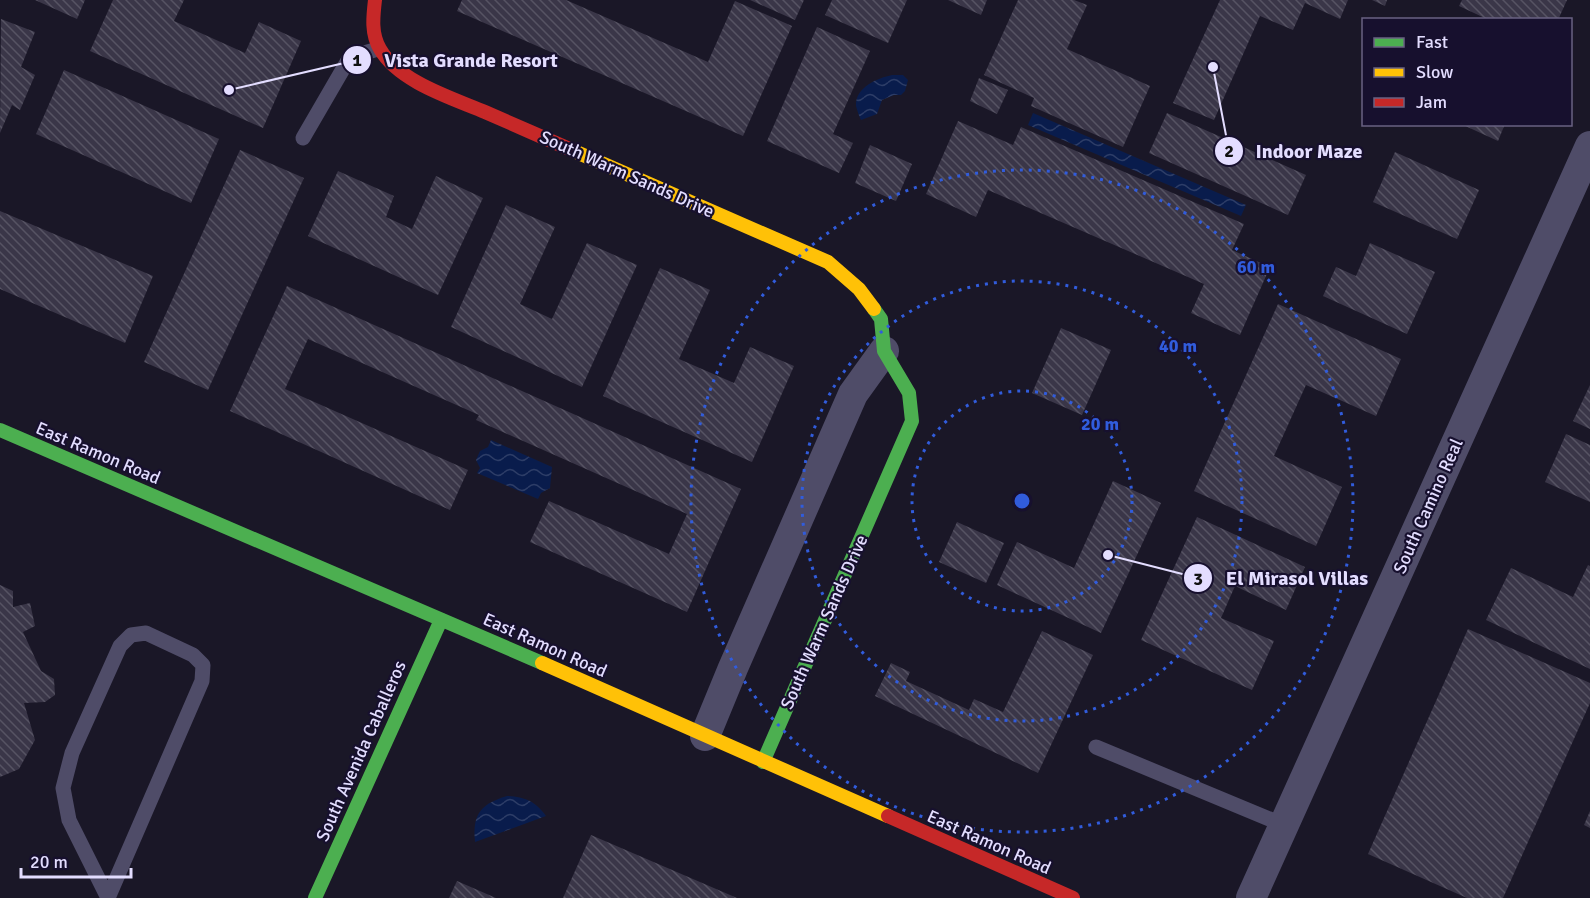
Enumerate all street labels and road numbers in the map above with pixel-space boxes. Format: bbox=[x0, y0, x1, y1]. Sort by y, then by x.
street label: South Warm Sands Drive bbox=[536, 126, 718, 222]
street label: East Ramon Road bbox=[32, 417, 164, 489]
street label: South Camino Real bbox=[1388, 435, 1468, 577]
street label: South Warm Sands Drive bbox=[776, 531, 872, 713]
street label: East Ramon Road bbox=[480, 608, 610, 682]
street label: South Avenida Caballeros bbox=[311, 657, 411, 845]
street label: East Ramon Road bbox=[924, 805, 1054, 879]

